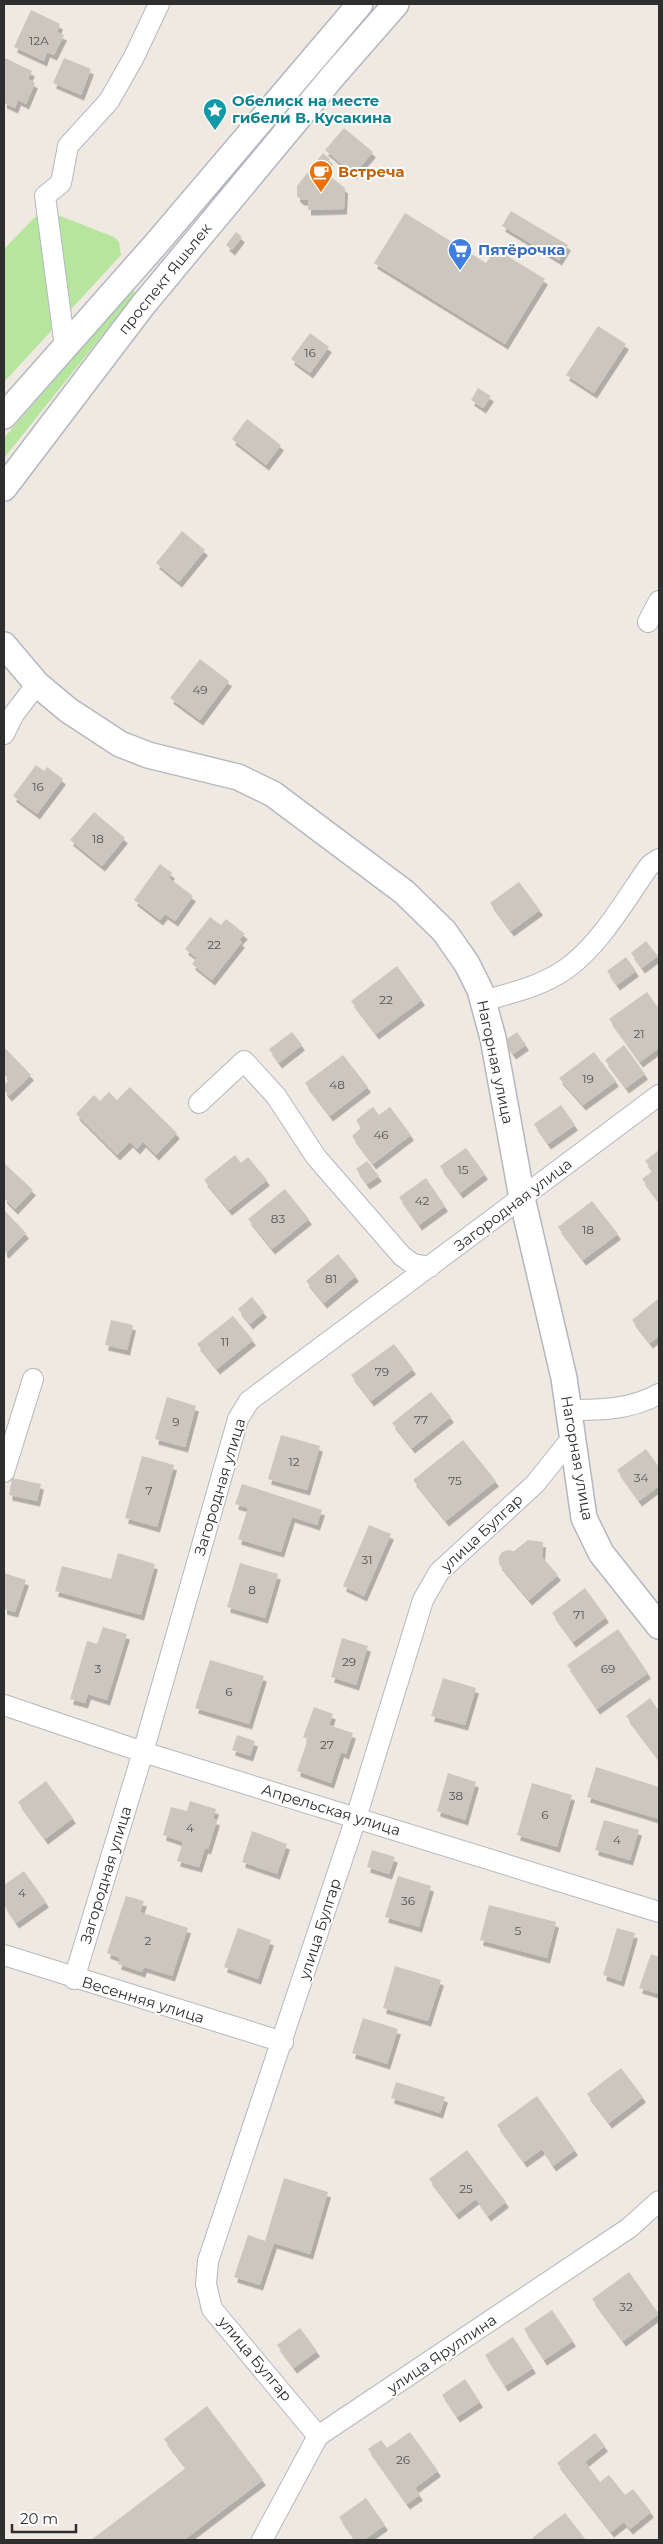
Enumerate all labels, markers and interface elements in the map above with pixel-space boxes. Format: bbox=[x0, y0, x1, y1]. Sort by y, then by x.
house number: 12А bbox=[29, 33, 49, 48]
place label: Обелиск на месте гибели В. Кусакина bbox=[232, 91, 392, 127]
place icon: Обелиск на месте гибели В. Кусакина bbox=[202, 97, 228, 131]
cafe icon: Встреча bbox=[308, 159, 334, 193]
place label: Встреча bbox=[338, 162, 405, 181]
street label: проспект Яшьлек bbox=[114, 219, 216, 338]
supermarket icon: Пятёрочка bbox=[447, 237, 473, 271]
place label: Пятёрочка bbox=[478, 240, 565, 259]
house number: 16 bbox=[304, 345, 316, 360]
house number: 49 bbox=[192, 682, 208, 697]
house number: 16 bbox=[32, 779, 44, 794]
house number: 18 bbox=[92, 831, 104, 846]
house number: 22 bbox=[207, 937, 221, 952]
house number: 22 bbox=[379, 992, 393, 1007]
street label: Нагорная улица bbox=[473, 998, 518, 1126]
house number: 21 bbox=[633, 1026, 645, 1041]
house number: 19 bbox=[582, 1071, 594, 1086]
house number: 48 bbox=[329, 1077, 345, 1092]
house number: 46 bbox=[373, 1127, 389, 1142]
street label: Загородная улица bbox=[450, 1154, 575, 1255]
house number: 15 bbox=[457, 1162, 469, 1177]
house number: 42 bbox=[415, 1193, 430, 1208]
house number: 83 bbox=[271, 1211, 285, 1226]
house number: 18 bbox=[582, 1222, 594, 1237]
house number: 81 bbox=[325, 1271, 337, 1286]
house number: 11 bbox=[221, 1334, 229, 1349]
house number: 79 bbox=[375, 1364, 389, 1379]
street label: Нагорная улица bbox=[557, 1394, 598, 1522]
house number: 77 bbox=[414, 1412, 428, 1427]
house number: 9 bbox=[172, 1414, 180, 1429]
street label: Загородная улица bbox=[190, 1416, 249, 1558]
house number: 12 bbox=[288, 1454, 300, 1469]
house number: 34 bbox=[634, 1470, 648, 1485]
house number: 75 bbox=[448, 1473, 462, 1488]
house number: 7 bbox=[145, 1483, 153, 1498]
street label: улица Булгар bbox=[436, 1490, 527, 1576]
house number: 31 bbox=[361, 1552, 373, 1567]
house number: 8 bbox=[248, 1582, 256, 1597]
house number: 71 bbox=[573, 1607, 585, 1622]
house number: 29 bbox=[342, 1654, 356, 1669]
house number: 3 bbox=[95, 1661, 102, 1676]
house number: 69 bbox=[601, 1661, 615, 1676]
house number: 6 bbox=[225, 1684, 233, 1699]
house number: 27 bbox=[320, 1737, 334, 1752]
street label: Апрельская улица bbox=[259, 1779, 403, 1840]
house number: 38 bbox=[449, 1788, 464, 1803]
street label: Загородная улица bbox=[76, 1804, 135, 1946]
house number: 6 bbox=[541, 1807, 549, 1822]
house number: 4 bbox=[186, 1820, 194, 1835]
house number: 4 bbox=[613, 1832, 621, 1847]
street label: улица Булгар bbox=[294, 1876, 345, 1983]
house number: 4 bbox=[18, 1885, 26, 1900]
house number: 36 bbox=[401, 1893, 415, 1908]
house number: 5 bbox=[515, 1923, 522, 1938]
house number: 2 bbox=[145, 1933, 152, 1948]
street label: Весенняя улица bbox=[80, 1972, 207, 2027]
house number: 25 bbox=[459, 2181, 473, 2196]
house number: 32 bbox=[619, 2299, 633, 2314]
street label: улица Яруллина bbox=[383, 2310, 500, 2398]
street label: улица Булгар bbox=[214, 2312, 296, 2405]
house number: 26 bbox=[396, 2452, 410, 2467]
scale bar bbox=[12, 2502, 76, 2534]
text: 20 m bbox=[20, 2509, 58, 2528]

